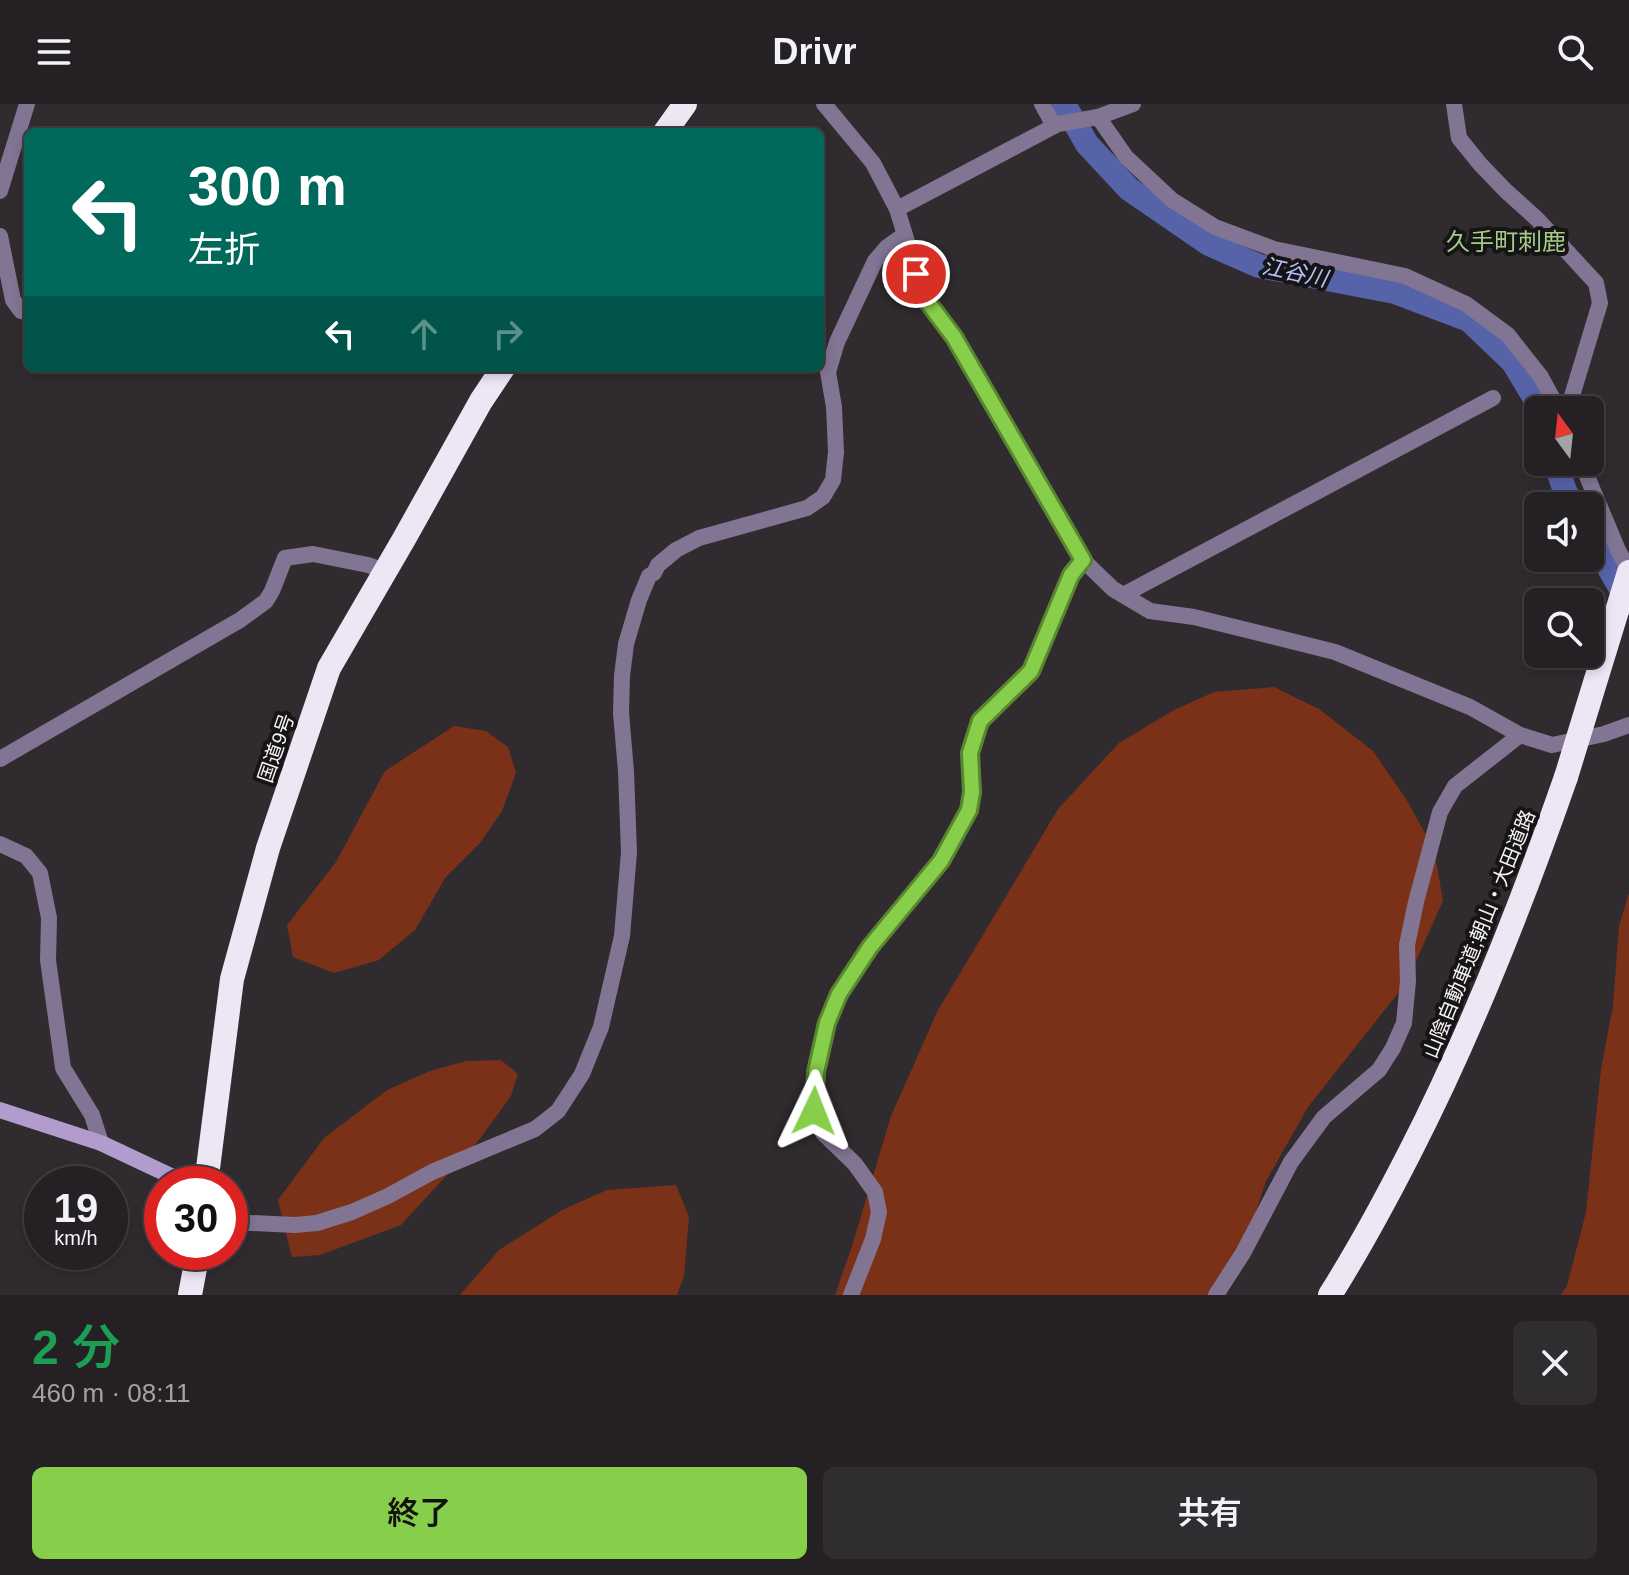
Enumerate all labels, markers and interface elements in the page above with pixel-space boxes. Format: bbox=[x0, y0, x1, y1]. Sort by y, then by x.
icon: menu bbox=[32, 30, 76, 74]
icon: search bbox=[1553, 30, 1597, 74]
text: Drivr bbox=[772, 31, 857, 72]
text: 300 m bbox=[188, 154, 347, 217]
icon: left bbox=[56, 160, 160, 264]
district label: 久手町刺鹿 bbox=[1446, 228, 1566, 255]
text: 左折 bbox=[188, 229, 260, 270]
pin bbox=[882, 240, 950, 308]
icon: arrive bbox=[894, 252, 938, 296]
water label: 江谷川 bbox=[1260, 253, 1332, 292]
icon: left bbox=[318, 312, 362, 356]
icon: ahead bbox=[402, 312, 446, 356]
icon: right bbox=[486, 312, 530, 356]
north arrow bbox=[1524, 396, 1604, 476]
map controls bbox=[1524, 396, 1604, 668]
button: sound bbox=[1524, 492, 1604, 572]
button: search bbox=[1524, 588, 1604, 668]
street label: 国道9号 bbox=[254, 711, 298, 785]
street label: 山陰自動車道;朝山・大田道路 bbox=[1419, 807, 1539, 1061]
position arrow bbox=[772, 1069, 856, 1153]
speed limit sign: 30 bbox=[144, 1166, 248, 1270]
text: 19 bbox=[54, 1186, 98, 1230]
text: km/h bbox=[54, 1227, 98, 1249]
text: 2 分 bbox=[32, 1321, 120, 1374]
button: close bbox=[1513, 1321, 1597, 1405]
text: 460 m · 08:11 bbox=[32, 1378, 191, 1408]
button: 終了 bbox=[32, 1467, 807, 1559]
button: 共有 bbox=[823, 1467, 1597, 1559]

